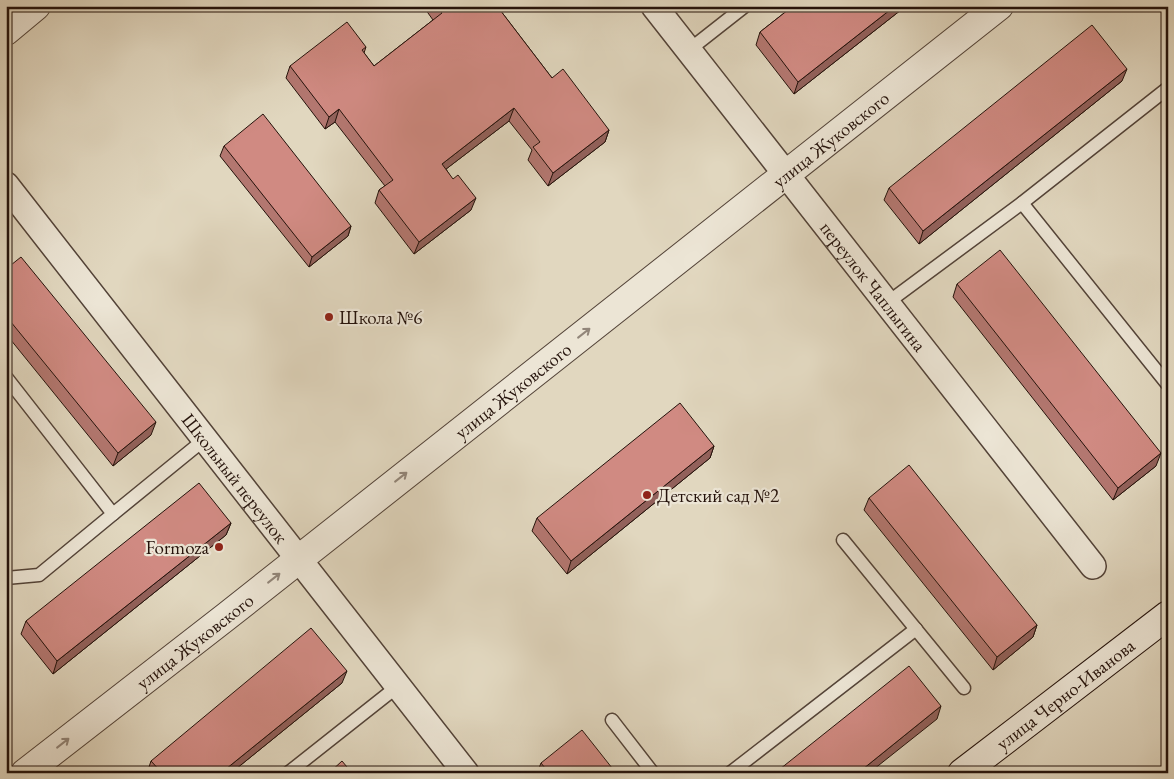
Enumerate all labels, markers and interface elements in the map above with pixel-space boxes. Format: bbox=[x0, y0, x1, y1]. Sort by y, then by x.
street label: улица Жуковского bbox=[767, 86, 894, 193]
street label: переулок Чаплыгина bbox=[814, 216, 932, 357]
place label: Школа №6 bbox=[339, 305, 422, 330]
marker: Школа №6 bbox=[323, 311, 335, 323]
one-way arrow bbox=[577, 328, 590, 339]
street label: улица Жуковского bbox=[449, 337, 577, 445]
street label: Школьный переулок bbox=[176, 408, 294, 549]
one-way arrow bbox=[395, 472, 408, 483]
place label: Детский сад №2 bbox=[657, 483, 779, 508]
marker: Детский сад №2 bbox=[641, 489, 653, 501]
place label: Formoza bbox=[145, 535, 209, 560]
marker: Formoza bbox=[213, 541, 225, 553]
one-way arrow bbox=[267, 573, 280, 584]
street label: улица Жуковского bbox=[131, 588, 259, 695]
street label: улица Черно-Иванова bbox=[991, 633, 1140, 756]
one-way arrow bbox=[56, 737, 69, 748]

